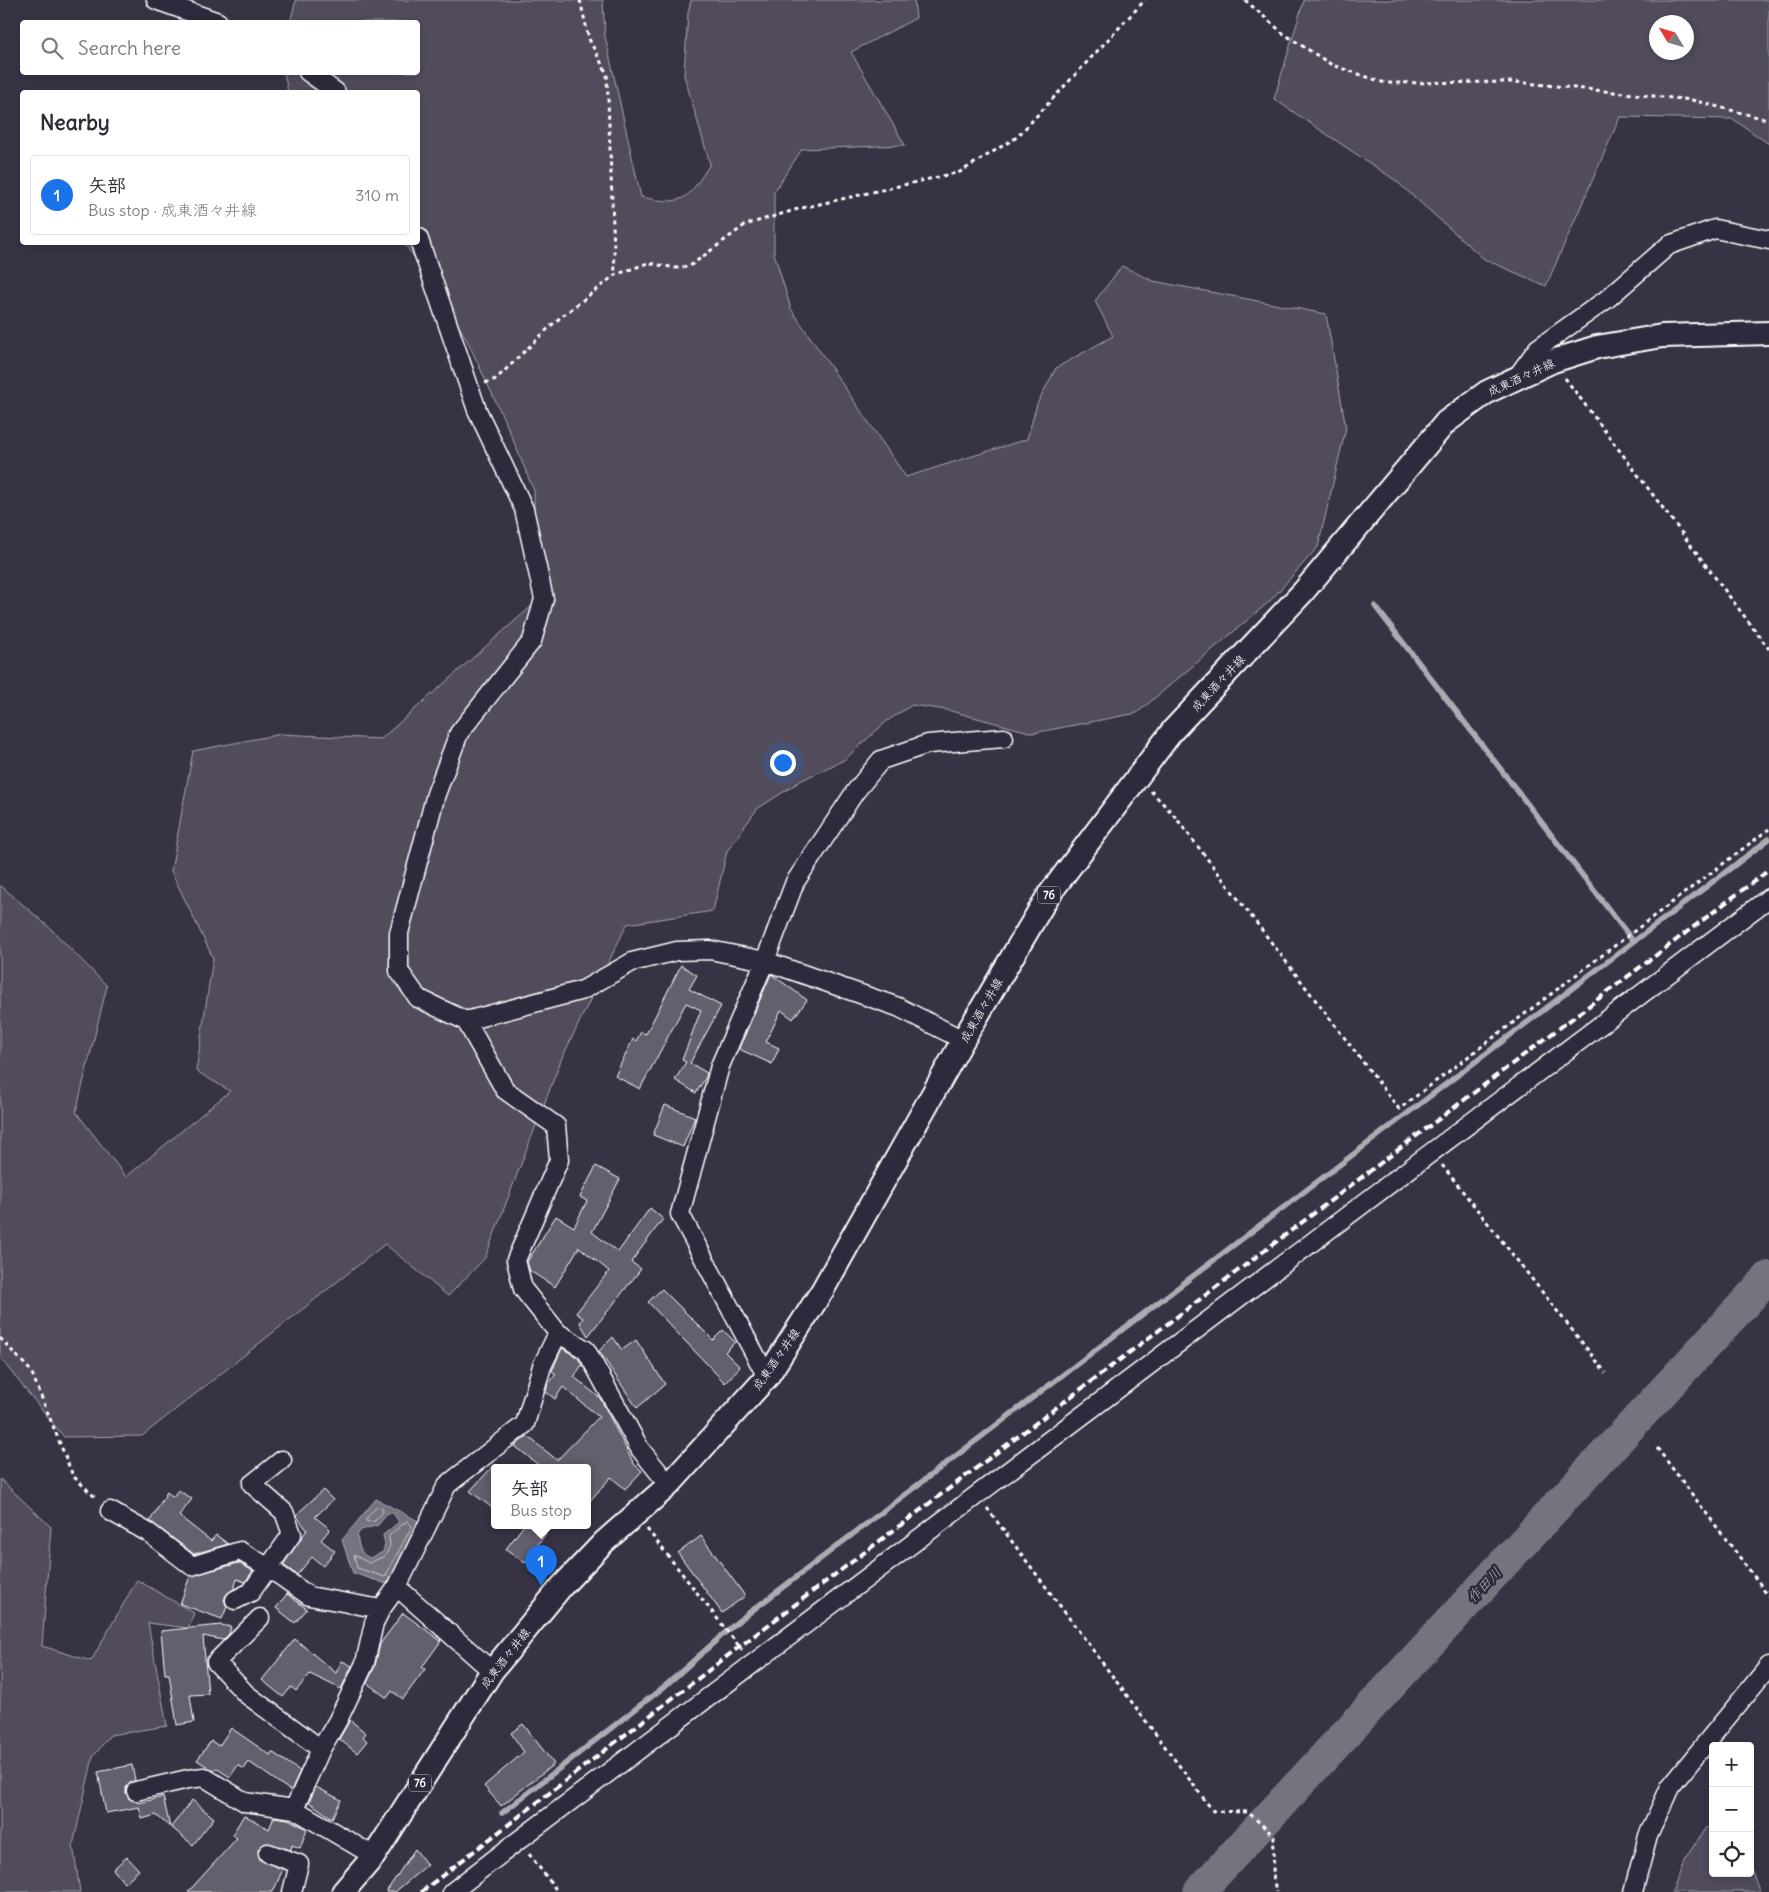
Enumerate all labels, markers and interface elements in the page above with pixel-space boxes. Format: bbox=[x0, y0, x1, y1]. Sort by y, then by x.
north arrow bbox=[1649, 15, 1694, 60]
search box bbox=[20, 20, 420, 75]
icon: search bbox=[38, 34, 66, 62]
text: Search here bbox=[78, 36, 181, 60]
text: Nearby bbox=[40, 109, 110, 136]
text: 矢部 bbox=[88, 173, 126, 197]
text: 1 bbox=[54, 185, 60, 205]
text: 310 m bbox=[355, 185, 399, 205]
text: Bus stop · 成東酒々井線 bbox=[88, 200, 257, 220]
street label: 成東酒々井線 bbox=[1485, 355, 1557, 399]
street label: 成東酒々井線 bbox=[1188, 652, 1248, 714]
your location bbox=[770, 750, 796, 776]
road number: 76 bbox=[1038, 886, 1060, 904]
street label: 成東酒々井線 bbox=[957, 975, 1005, 1045]
street label: 成東酒々井線 bbox=[749, 1325, 803, 1393]
popup bbox=[491, 1464, 591, 1529]
text: 矢部 bbox=[510, 1476, 548, 1500]
text: Bus stop bbox=[510, 1500, 572, 1520]
pin: 1 bbox=[525, 1545, 557, 1586]
water label: 作田川 bbox=[1463, 1564, 1505, 1606]
street label: 成東酒々井線 bbox=[477, 1625, 533, 1691]
map controls bbox=[1709, 1742, 1754, 1877]
button: + bbox=[1709, 1742, 1754, 1787]
road number: 76 bbox=[409, 1775, 431, 1792]
button: − bbox=[1709, 1787, 1754, 1832]
button: locate bbox=[1709, 1832, 1754, 1877]

